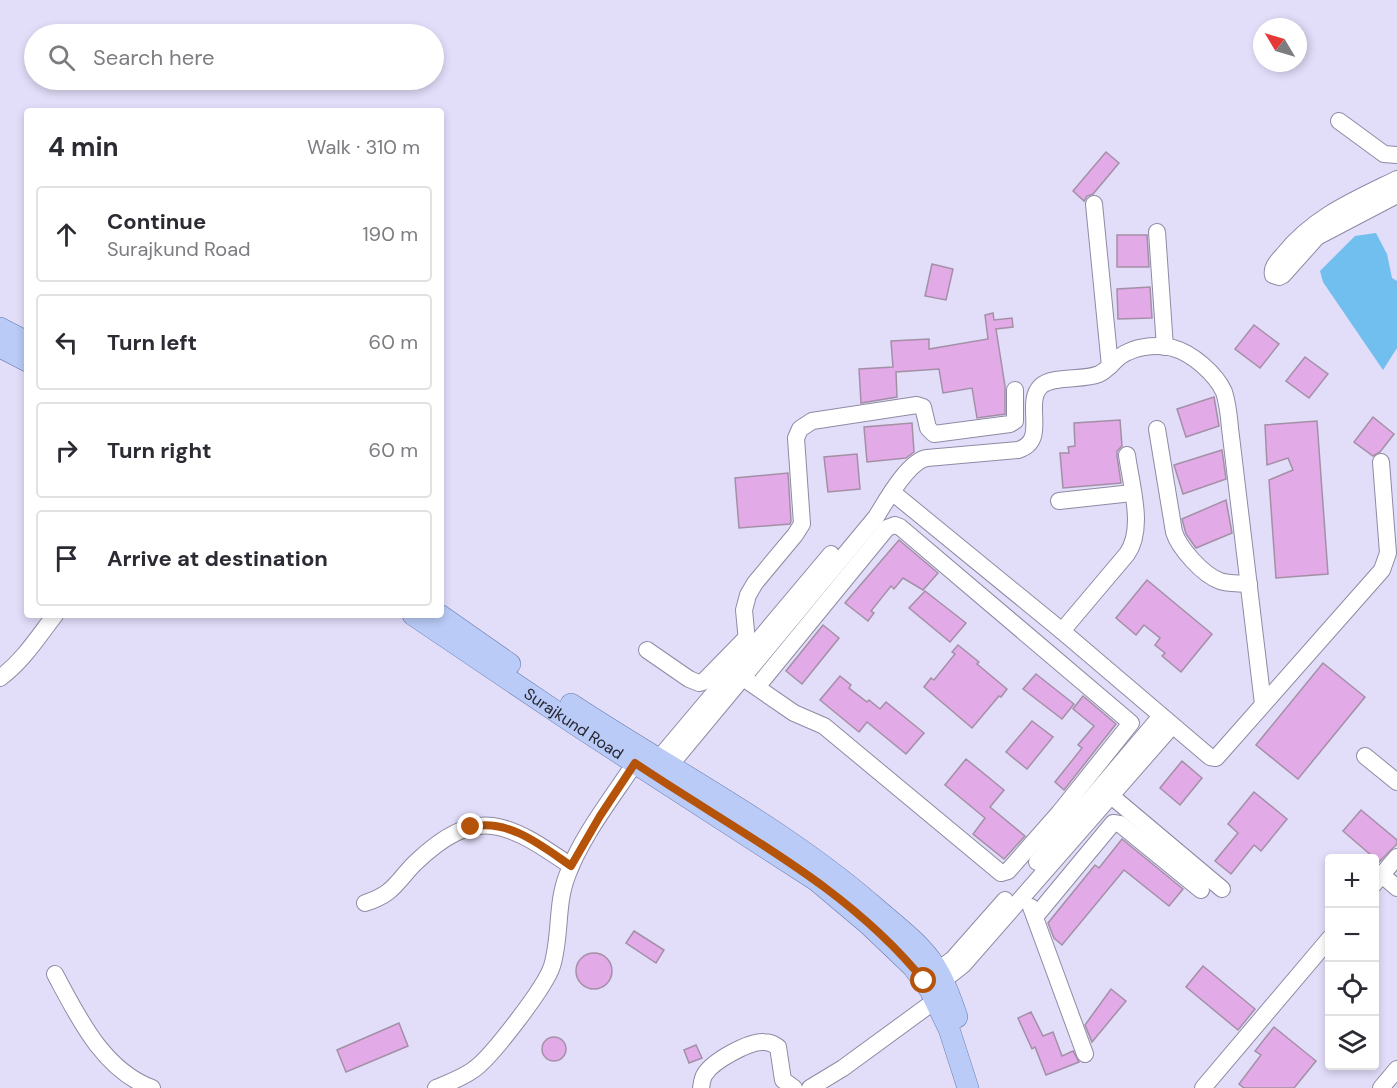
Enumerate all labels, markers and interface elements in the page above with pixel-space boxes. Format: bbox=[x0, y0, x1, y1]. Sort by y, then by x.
north arrow bbox=[1253, 18, 1307, 72]
search box bbox=[24, 24, 444, 90]
icon: search bbox=[45, 41, 78, 74]
text: Search here bbox=[93, 43, 214, 72]
text: 4 min bbox=[48, 130, 119, 164]
text: Walk · 310 m bbox=[307, 134, 420, 160]
text: Continue bbox=[107, 207, 206, 236]
icon: ahead bbox=[50, 218, 83, 251]
text: 190 m bbox=[362, 221, 418, 247]
text: Surajkund Road bbox=[107, 236, 251, 262]
icon: left bbox=[50, 326, 83, 359]
text: Turn left bbox=[107, 328, 197, 357]
text: 60 m bbox=[369, 329, 418, 355]
icon: right bbox=[50, 434, 83, 467]
text: Turn right bbox=[107, 436, 212, 465]
text: 60 m bbox=[369, 437, 418, 463]
icon: arrive bbox=[50, 542, 83, 575]
text: Arrive at destination bbox=[107, 544, 328, 573]
street label: Surajkund Road bbox=[520, 683, 628, 764]
route end bbox=[457, 813, 483, 839]
map controls bbox=[1325, 854, 1379, 1070]
button: + bbox=[1325, 854, 1379, 908]
button: − bbox=[1325, 908, 1379, 962]
button: locate bbox=[1325, 962, 1379, 1016]
route start bbox=[910, 967, 936, 993]
button: layers bbox=[1325, 1016, 1379, 1070]

